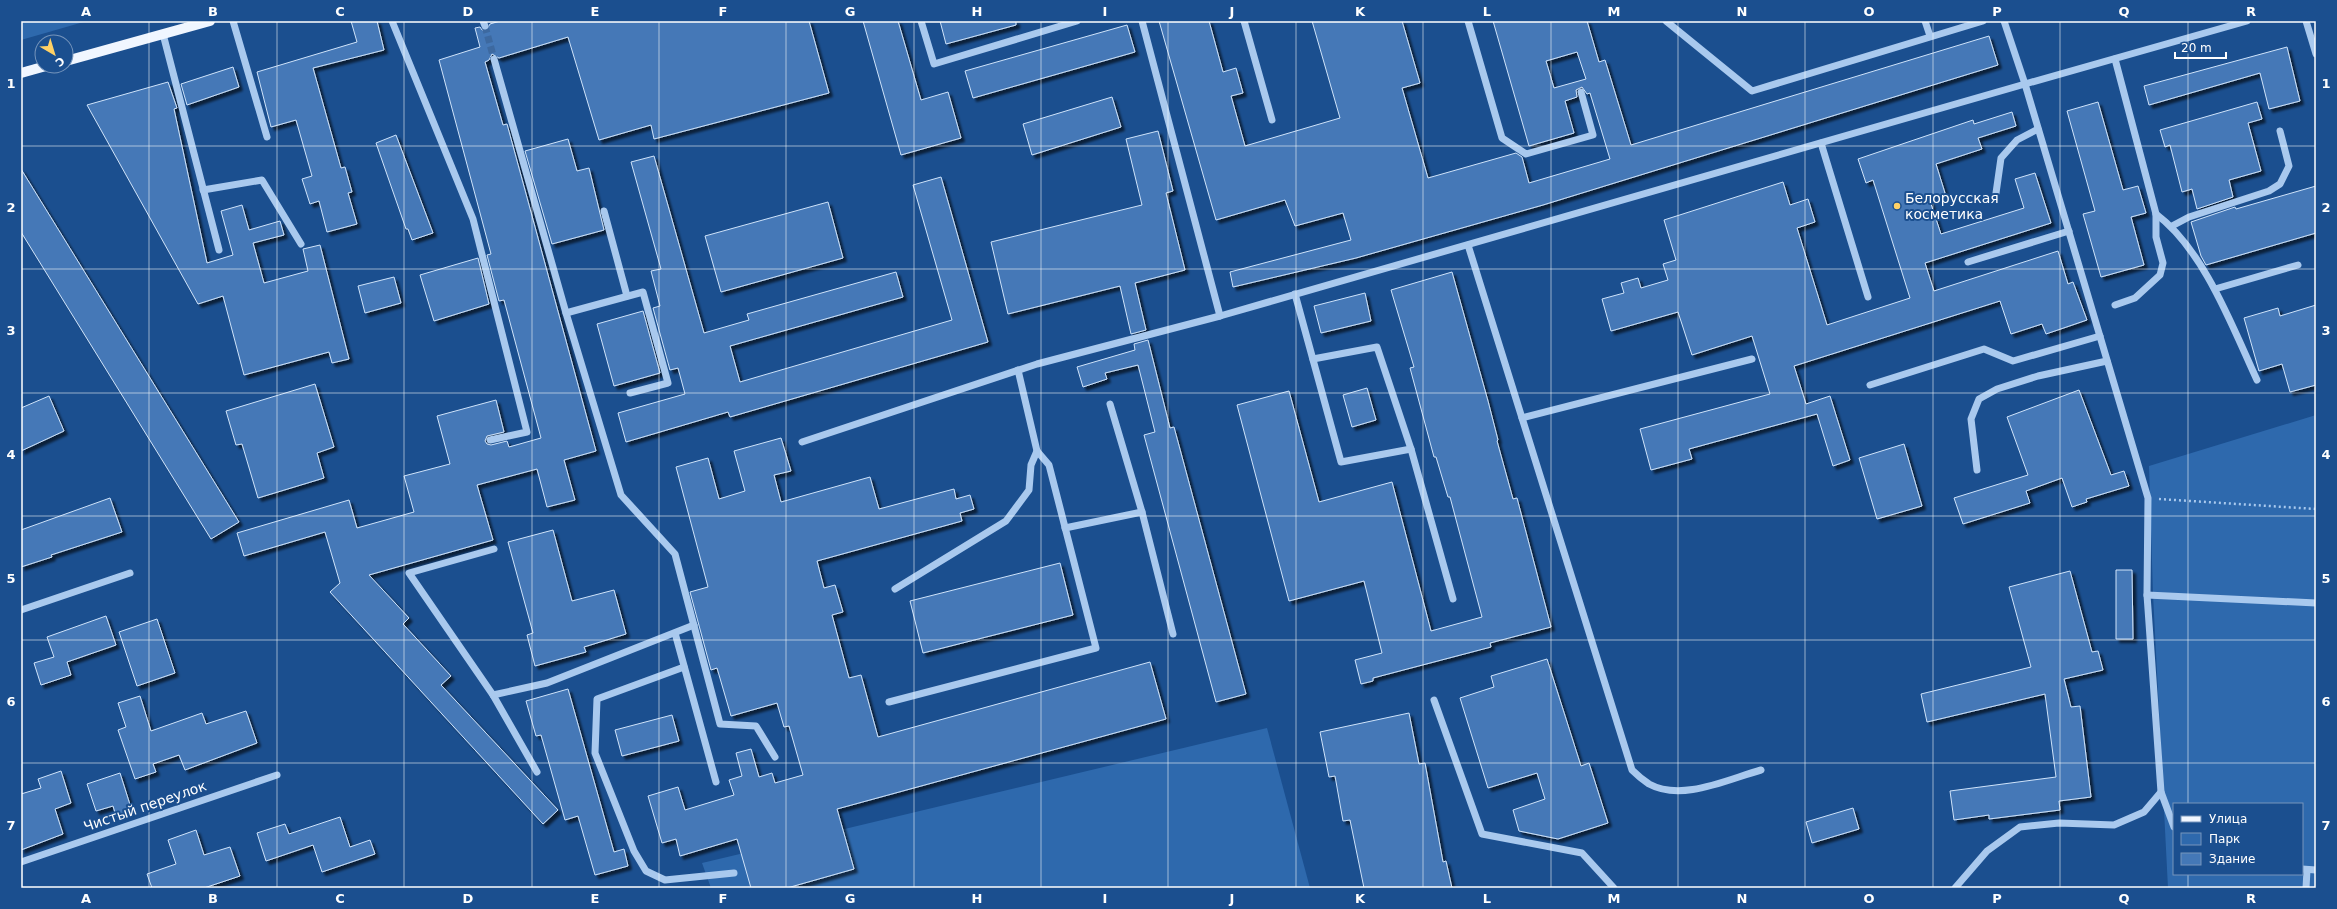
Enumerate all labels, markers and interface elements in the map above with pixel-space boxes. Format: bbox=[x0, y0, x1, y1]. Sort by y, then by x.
text: A bbox=[81, 4, 91, 19]
text: B bbox=[208, 4, 218, 19]
text: C bbox=[335, 4, 345, 19]
text: D bbox=[463, 4, 474, 19]
text: E bbox=[591, 4, 599, 19]
text: F bbox=[719, 4, 727, 19]
text: G bbox=[845, 4, 855, 19]
text: H bbox=[972, 4, 982, 19]
text: I bbox=[1103, 4, 1107, 19]
text: J bbox=[1229, 4, 1234, 19]
text: K bbox=[1355, 4, 1366, 19]
text: L bbox=[1483, 4, 1491, 19]
text: M bbox=[1608, 4, 1620, 19]
text: N bbox=[1737, 4, 1747, 19]
text: O bbox=[1863, 4, 1875, 19]
text: P bbox=[1992, 4, 2002, 19]
text: Q bbox=[2118, 4, 2130, 19]
text: R bbox=[2246, 4, 2256, 19]
north arrow bbox=[34, 34, 74, 74]
scale bar bbox=[2175, 34, 2226, 60]
text: 20 m bbox=[2181, 41, 2212, 55]
text: С bbox=[53, 54, 67, 69]
text: 1 bbox=[6, 76, 16, 91]
text: 1 bbox=[2321, 76, 2331, 91]
place label: Белорусская косметика bbox=[1905, 190, 1999, 222]
text: 2 bbox=[6, 200, 16, 215]
text: 2 bbox=[2321, 200, 2331, 215]
marker: Белорусская косметика bbox=[1892, 201, 1902, 211]
text: 3 bbox=[6, 323, 16, 338]
text: 3 bbox=[2321, 323, 2331, 338]
text: 4 bbox=[6, 447, 16, 462]
text: 4 bbox=[2321, 447, 2331, 462]
text: 5 bbox=[6, 571, 16, 586]
text: 5 bbox=[2321, 571, 2331, 586]
text: 6 bbox=[6, 694, 16, 709]
text: 6 bbox=[2321, 694, 2331, 709]
street label: Чистый переулок bbox=[82, 777, 208, 835]
legend bbox=[2173, 803, 2303, 875]
text: Улица bbox=[2209, 812, 2247, 826]
text: 7 bbox=[6, 818, 16, 833]
text: 7 bbox=[2321, 818, 2331, 833]
text: Парк bbox=[2209, 832, 2240, 846]
text: Здание bbox=[2209, 852, 2255, 866]
text: A bbox=[81, 891, 91, 906]
text: B bbox=[208, 891, 218, 906]
text: C bbox=[335, 891, 345, 906]
text: D bbox=[463, 891, 474, 906]
text: E bbox=[591, 891, 599, 906]
text: F bbox=[719, 891, 727, 906]
text: G bbox=[845, 891, 855, 906]
text: H bbox=[972, 891, 982, 906]
text: I bbox=[1103, 891, 1107, 906]
text: J bbox=[1229, 891, 1234, 906]
text: K bbox=[1355, 891, 1366, 906]
text: L bbox=[1483, 891, 1491, 906]
text: M bbox=[1608, 891, 1620, 906]
text: N bbox=[1737, 891, 1747, 906]
text: O bbox=[1863, 891, 1875, 906]
text: P bbox=[1992, 891, 2002, 906]
text: Q bbox=[2118, 891, 2130, 906]
text: R bbox=[2246, 891, 2256, 906]

